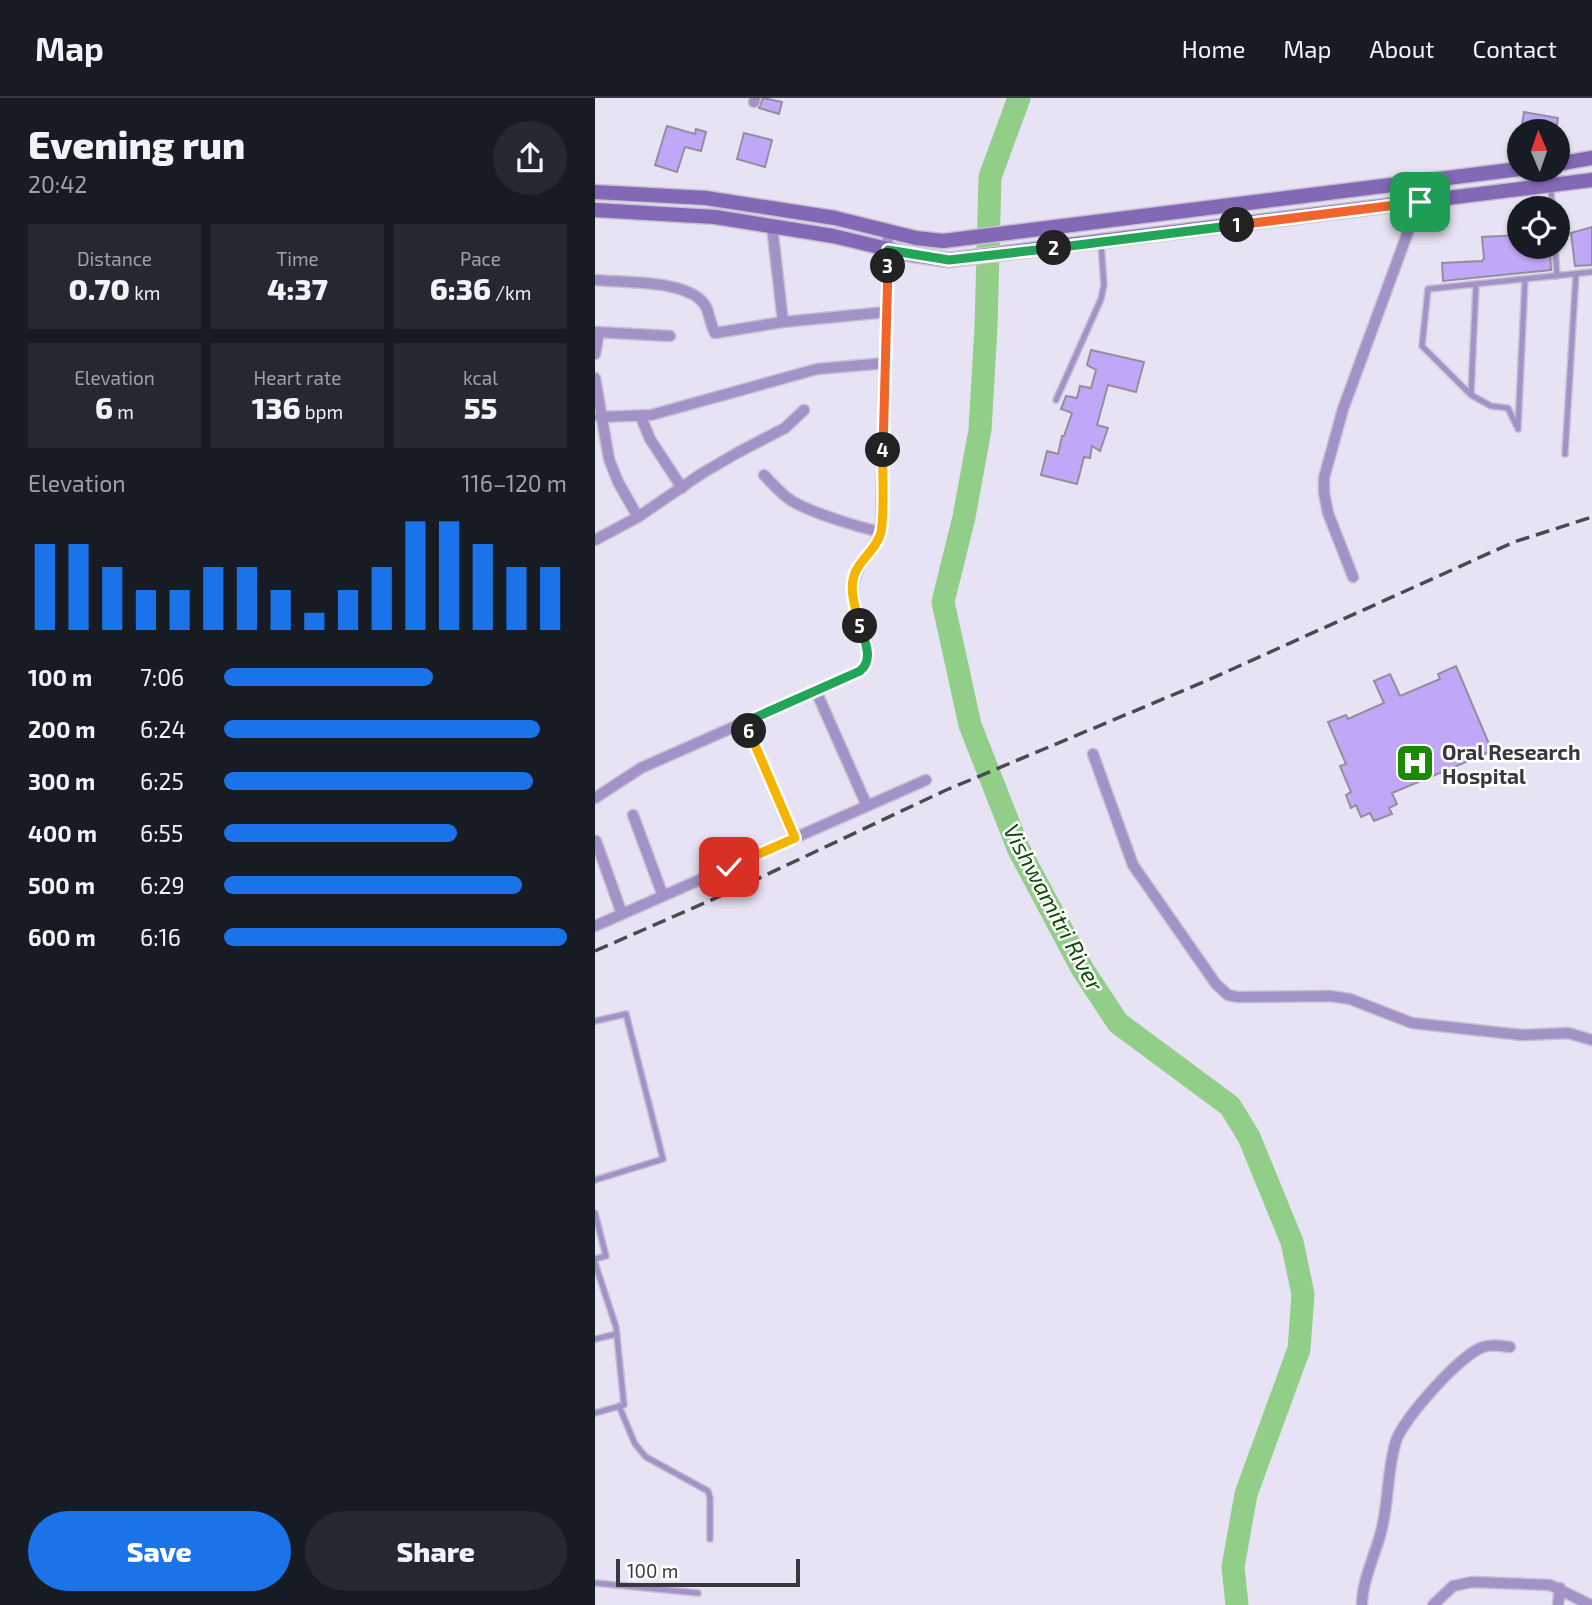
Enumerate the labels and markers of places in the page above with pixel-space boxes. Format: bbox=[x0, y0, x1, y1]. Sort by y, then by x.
pin bbox=[1390, 172, 1450, 232]
pin: 1 bbox=[1219, 208, 1255, 242]
pin: 2 bbox=[1037, 230, 1071, 266]
pin: 3 bbox=[871, 248, 905, 284]
pin: 4 bbox=[865, 432, 901, 468]
pin: 5 bbox=[842, 608, 877, 644]
pin: 6 bbox=[731, 714, 767, 748]
place label: Oral Research Hospital bbox=[1442, 739, 1581, 788]
hospital icon: Oral Research Hospital bbox=[1394, 742, 1436, 784]
pin bbox=[699, 837, 759, 897]

